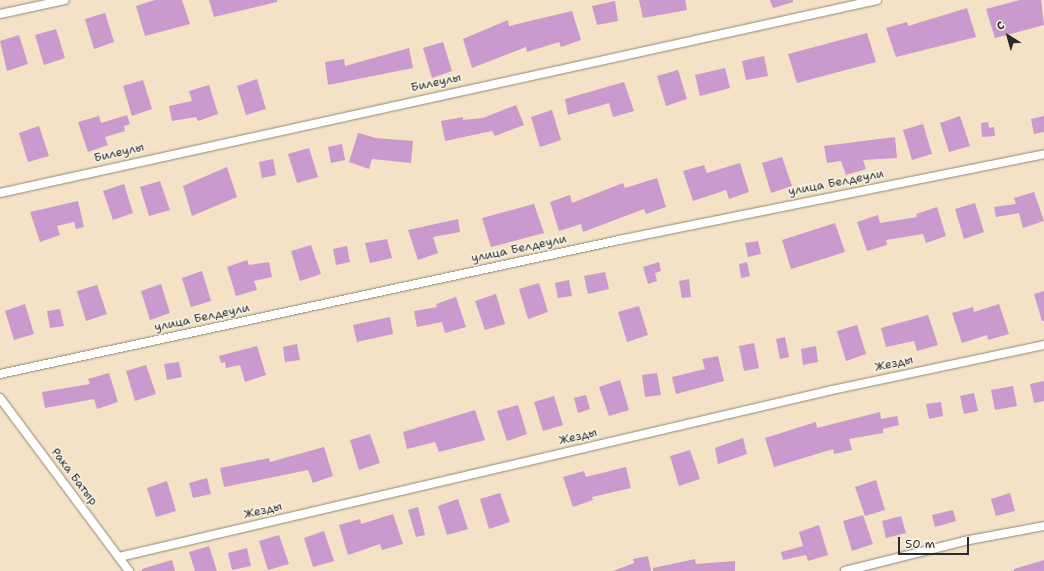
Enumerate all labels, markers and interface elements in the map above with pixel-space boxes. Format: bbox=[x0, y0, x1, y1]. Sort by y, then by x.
north arrow bbox=[988, 16, 1028, 56]
text: С bbox=[993, 18, 1008, 34]
street label: Билеулы bbox=[409, 71, 463, 95]
street label: Билеулы bbox=[92, 140, 146, 166]
street label: улица Белдеули bbox=[787, 167, 885, 199]
street label: улица Белдеули bbox=[470, 232, 568, 266]
street label: улица Белдеули bbox=[153, 301, 251, 335]
street label: Жезды bbox=[873, 353, 915, 375]
street label: Жезды bbox=[557, 426, 599, 448]
street label: Рака Батыр bbox=[48, 446, 100, 508]
street label: Жезды bbox=[242, 500, 284, 522]
scale bar bbox=[900, 529, 971, 555]
text: 50 m bbox=[905, 536, 935, 552]

